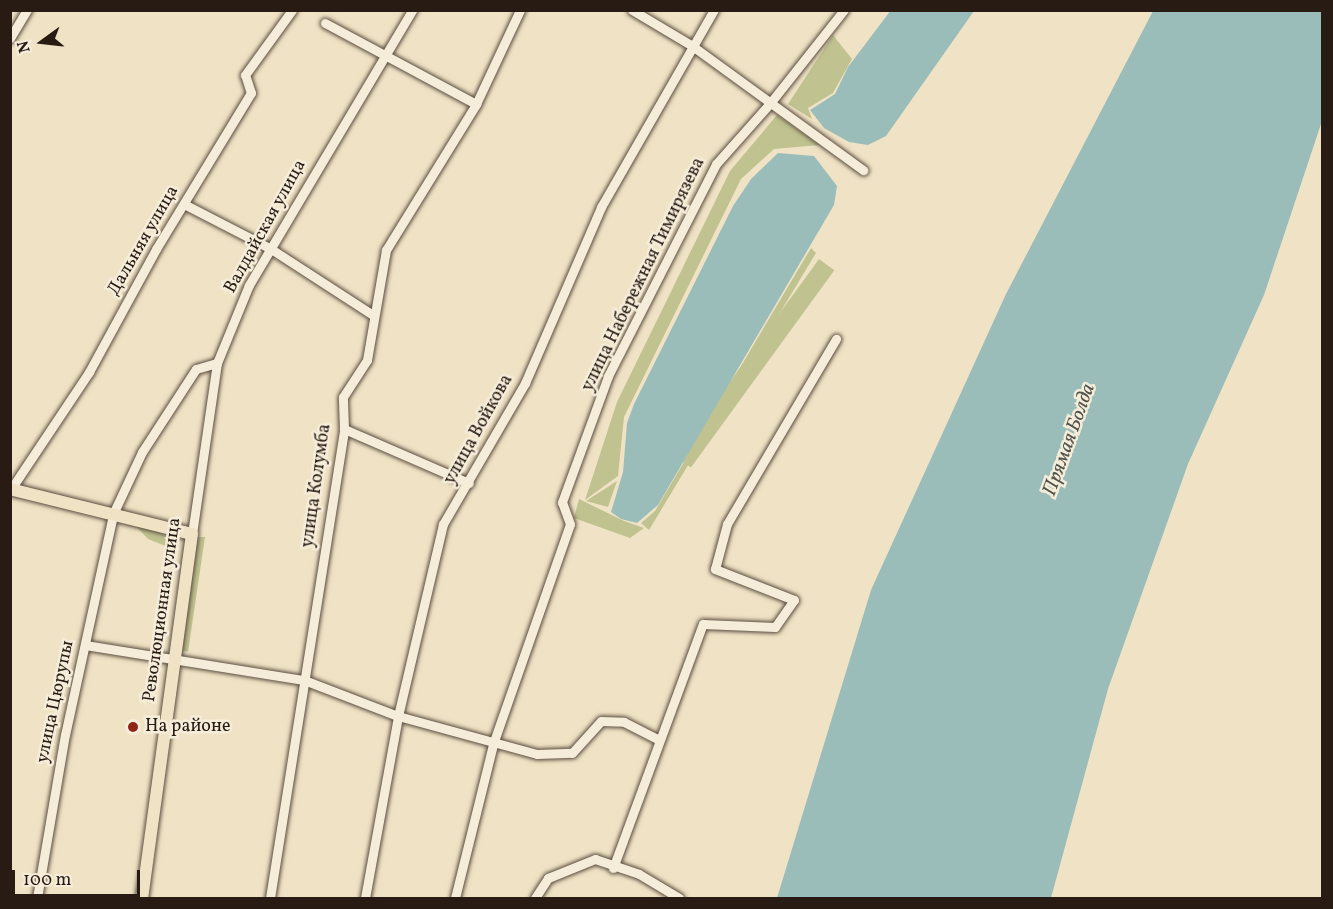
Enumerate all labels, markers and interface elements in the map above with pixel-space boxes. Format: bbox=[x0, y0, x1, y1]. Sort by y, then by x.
north arrow bbox=[12, 12, 72, 72]
text: N bbox=[12, 38, 37, 55]
street label: улица Набережная Тимирязева bbox=[578, 154, 710, 396]
street label: Валдайская улица bbox=[220, 156, 312, 298]
street label: Дальняя улица bbox=[104, 182, 184, 300]
street label: улица Войкова bbox=[440, 371, 518, 489]
water label: Прямая Болда bbox=[1039, 381, 1101, 499]
street label: улица Колумба bbox=[298, 423, 336, 549]
street label: Революционная улица bbox=[139, 516, 187, 704]
street label: улица Цюрупы bbox=[32, 639, 80, 765]
place label: На районе bbox=[145, 716, 230, 738]
marker: На районе bbox=[126, 720, 140, 734]
scale bar bbox=[15, 858, 142, 896]
text: 100 m bbox=[23, 868, 72, 893]

